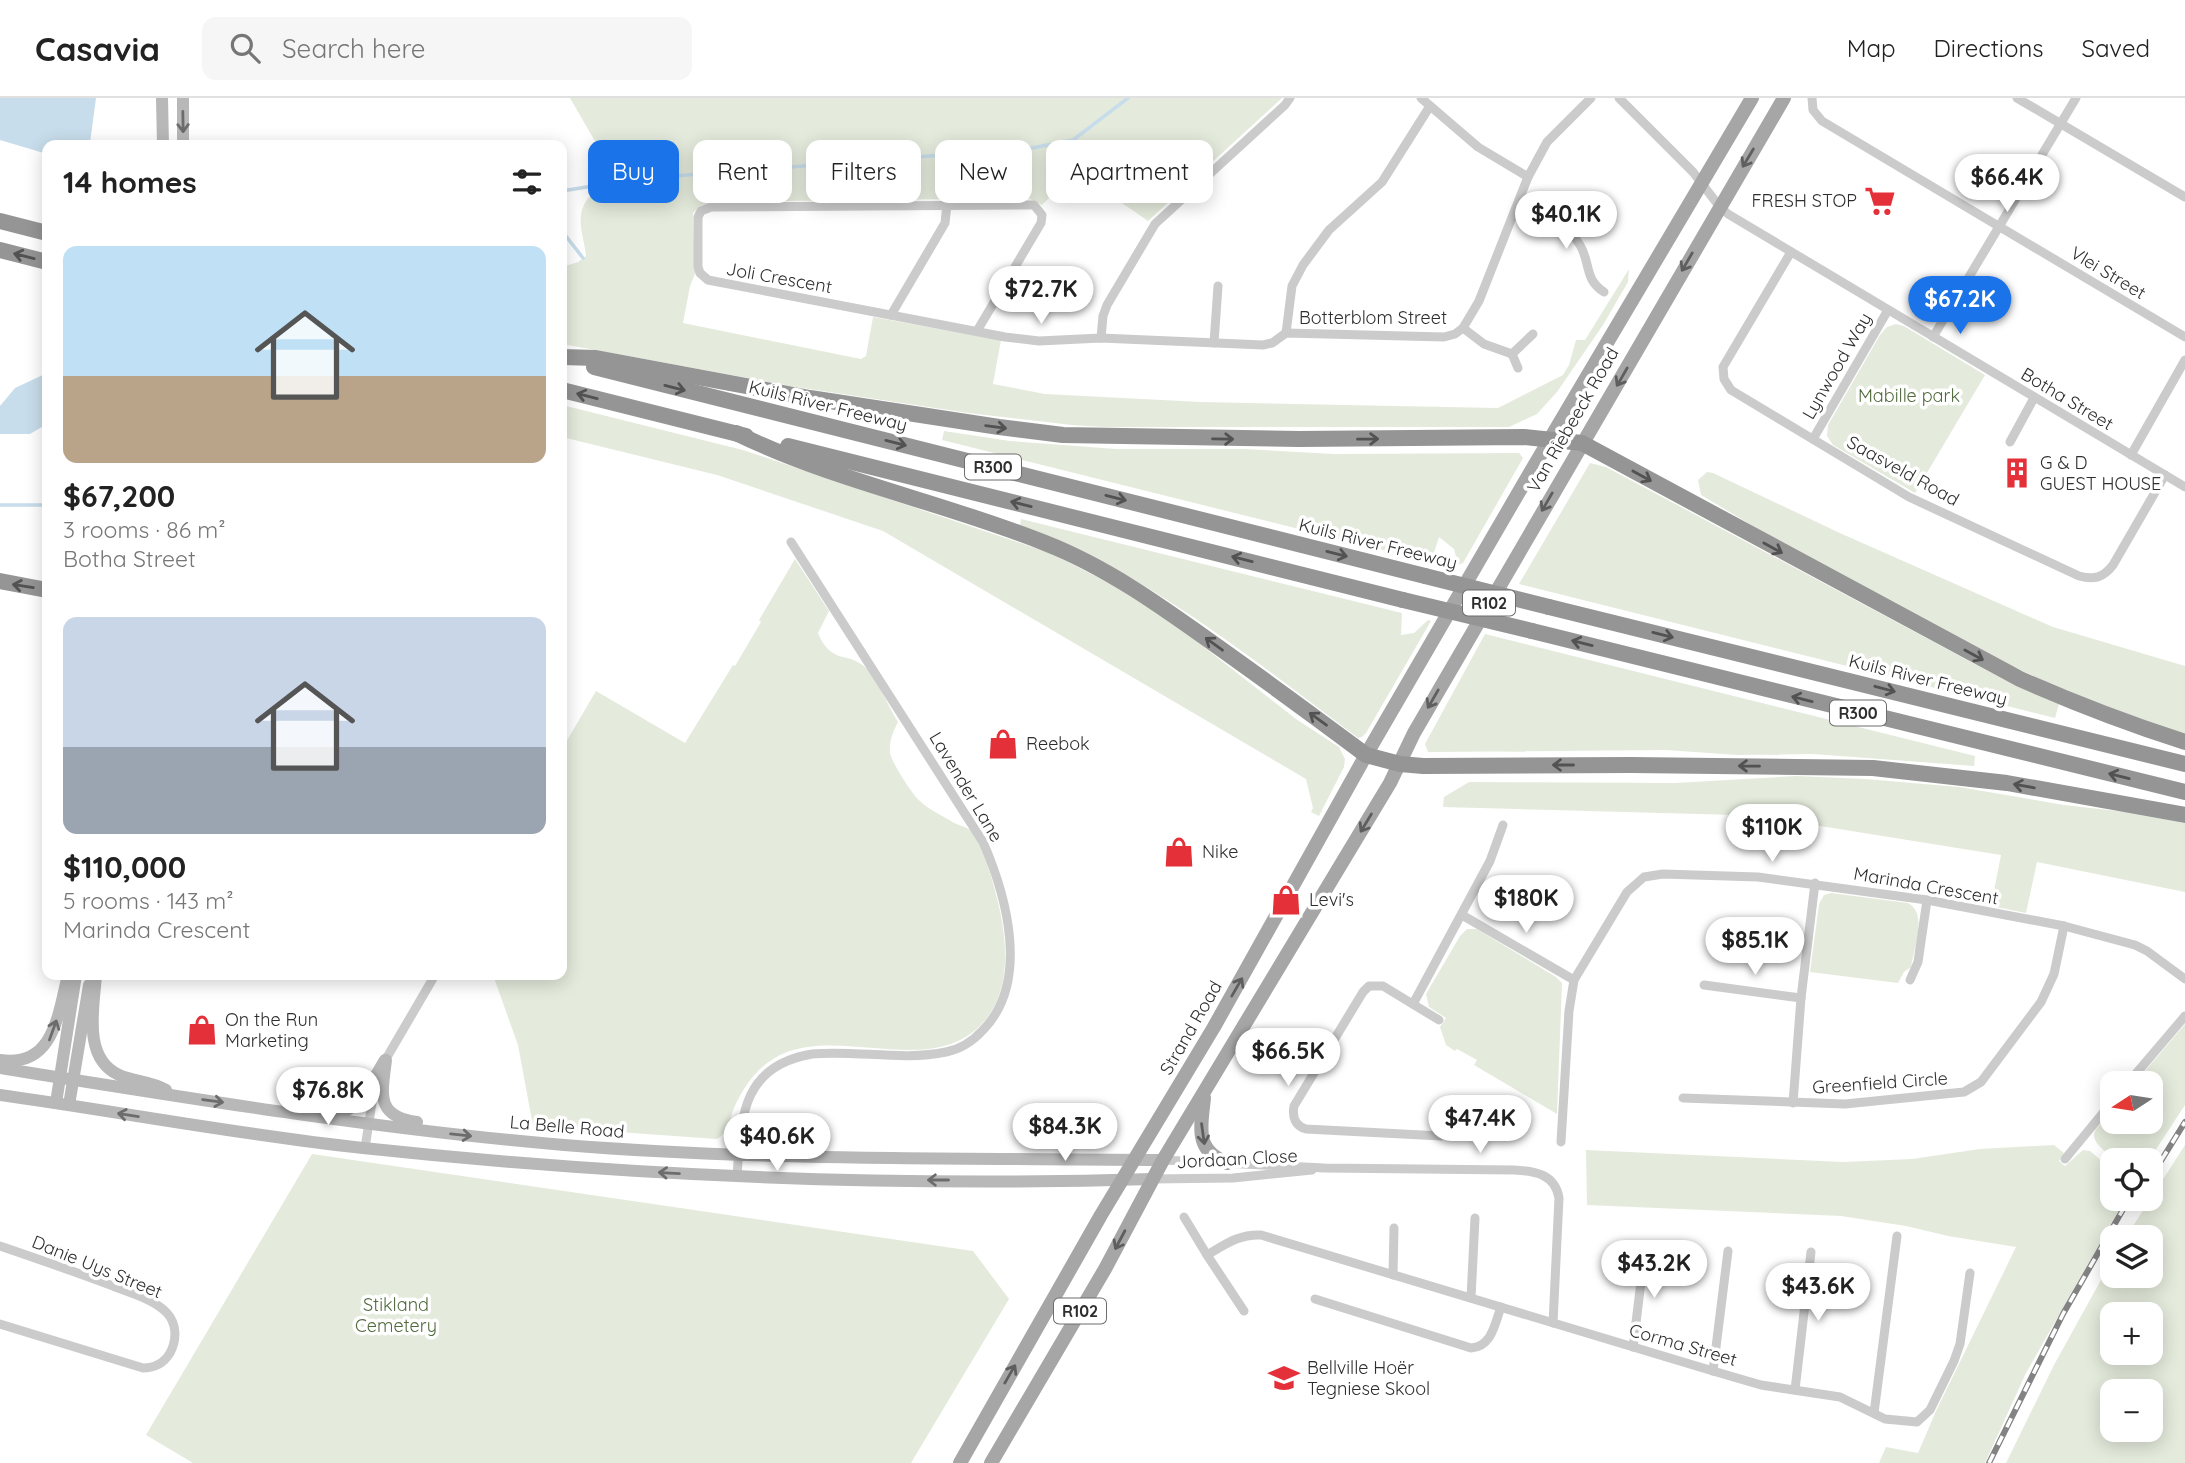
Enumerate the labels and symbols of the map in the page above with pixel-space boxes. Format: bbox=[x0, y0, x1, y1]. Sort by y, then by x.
one-way arrow bbox=[176, 110, 190, 133]
one-way arrow bbox=[1741, 147, 1755, 167]
pin: $66.4K bbox=[1950, 155, 2064, 214]
supermarket icon: FRESH STOP bbox=[1863, 184, 1897, 218]
place label: FRESH STOP bbox=[1751, 189, 1857, 212]
pin: $40.1K bbox=[1509, 192, 1623, 251]
street label: Vlei Street bbox=[2066, 241, 2150, 304]
one-way arrow bbox=[13, 249, 36, 262]
one-way arrow bbox=[1680, 252, 1694, 272]
street label: Joli Crescent bbox=[724, 257, 834, 298]
pin: $72.7K bbox=[984, 266, 1098, 326]
pin: $67.2K bbox=[1903, 276, 2017, 336]
street label: Botterblom Street bbox=[1299, 306, 1447, 329]
street label: Lynwood Way bbox=[1797, 308, 1876, 423]
street label: Van Riebeeck Road bbox=[1522, 343, 1623, 496]
street label: Botha Street bbox=[2017, 362, 2118, 435]
one-way arrow bbox=[1614, 366, 1628, 386]
street label: Kuils River Freeway bbox=[746, 375, 910, 436]
one-way arrow bbox=[663, 382, 686, 395]
park label: Mabille park bbox=[1858, 384, 1960, 407]
one-way arrow bbox=[576, 389, 599, 402]
one-way arrow bbox=[984, 420, 1007, 433]
street label: Saasveld Road bbox=[1843, 430, 1963, 511]
one-way arrow bbox=[1211, 432, 1234, 445]
one-way arrow bbox=[1356, 432, 1379, 446]
one-way arrow bbox=[884, 437, 907, 450]
place label: G & D GUEST HOUSE bbox=[2040, 451, 2161, 495]
road number: R300 bbox=[965, 454, 1021, 480]
building icon: G & D GUEST HOUSE bbox=[2000, 456, 2034, 490]
one-way arrow bbox=[1631, 469, 1651, 483]
one-way arrow bbox=[1105, 492, 1127, 505]
one-way arrow bbox=[1540, 492, 1554, 512]
one-way arrow bbox=[1011, 497, 1033, 510]
street label: Kuils River Freeway bbox=[1296, 513, 1460, 574]
one-way arrow bbox=[1763, 541, 1783, 555]
one-way arrow bbox=[1325, 548, 1348, 561]
one-way arrow bbox=[1231, 552, 1254, 565]
one-way arrow bbox=[13, 579, 35, 592]
road number: R102 bbox=[1463, 590, 1515, 616]
one-way arrow bbox=[1652, 629, 1674, 642]
one-way arrow bbox=[1205, 636, 1224, 651]
one-way arrow bbox=[1571, 636, 1594, 649]
street label: Kuils River Freeway bbox=[1846, 649, 2010, 710]
one-way arrow bbox=[1963, 649, 1984, 662]
one-way arrow bbox=[1873, 683, 1895, 696]
one-way arrow bbox=[1426, 689, 1440, 709]
one-way arrow bbox=[1792, 692, 1814, 705]
road number: R300 bbox=[1830, 700, 1886, 726]
one-way arrow bbox=[1309, 712, 1328, 726]
shop icon: Reebok bbox=[986, 727, 1020, 761]
street label: Lavender Lane bbox=[925, 728, 1008, 846]
place label: Reebok bbox=[1026, 732, 1090, 755]
one-way arrow bbox=[1552, 758, 1575, 772]
one-way arrow bbox=[1738, 759, 1761, 773]
one-way arrow bbox=[2108, 769, 2131, 782]
one-way arrow bbox=[2013, 779, 2036, 792]
pin: $110K bbox=[1723, 804, 1821, 864]
one-way arrow bbox=[1359, 813, 1373, 833]
shop icon: Nike bbox=[1162, 835, 1196, 869]
place label: Nike bbox=[1202, 840, 1238, 863]
street label: Marinda Crescent bbox=[1852, 861, 2000, 910]
pin: $180K bbox=[1477, 876, 1575, 935]
shop icon: Levi's bbox=[1269, 883, 1303, 917]
place label: Levi's bbox=[1309, 888, 1354, 911]
pin: $85.1K bbox=[1698, 918, 1812, 977]
street label: Strand Road bbox=[1154, 977, 1227, 1079]
one-way arrow bbox=[1230, 977, 1244, 997]
place label: On the Run Marketing bbox=[225, 1008, 318, 1052]
shop icon: On the Run Marketing bbox=[185, 1013, 219, 1047]
one-way arrow bbox=[47, 1019, 60, 1041]
pin: $66.5K bbox=[1231, 1028, 1345, 1088]
street label: Greenfield Circle bbox=[1812, 1066, 1948, 1099]
pin: $76.8K bbox=[271, 1068, 385, 1127]
north arrow bbox=[2100, 1071, 2163, 1134]
one-way arrow bbox=[202, 1095, 224, 1108]
pin: $47.4K bbox=[1423, 1096, 1537, 1155]
pin: $84.3K bbox=[1008, 1104, 1122, 1163]
one-way arrow bbox=[117, 1108, 140, 1121]
street label: La Belle Road bbox=[509, 1110, 625, 1143]
pin: $40.6K bbox=[720, 1114, 834, 1173]
one-way arrow bbox=[1197, 1122, 1210, 1145]
one-way arrow bbox=[449, 1129, 472, 1142]
street label: Jordaan Close bbox=[1176, 1144, 1298, 1173]
one-way arrow bbox=[658, 1166, 680, 1179]
one-way arrow bbox=[927, 1173, 950, 1187]
one-way arrow bbox=[1113, 1229, 1127, 1249]
street label: Danie Uys Street bbox=[29, 1230, 166, 1303]
pin: $43.2K bbox=[1597, 1240, 1711, 1300]
pin: $43.6K bbox=[1761, 1264, 1875, 1323]
park label: Stikland Cemetery bbox=[355, 1293, 437, 1337]
road number: R102 bbox=[1054, 1298, 1106, 1324]
street label: Corma Street bbox=[1627, 1318, 1740, 1371]
place label: Bellville Hoër Tegniese Skool bbox=[1307, 1356, 1430, 1400]
school or university icon: Bellville Hoër Tegniese Skool bbox=[1267, 1361, 1301, 1395]
one-way arrow bbox=[1003, 1365, 1017, 1385]

